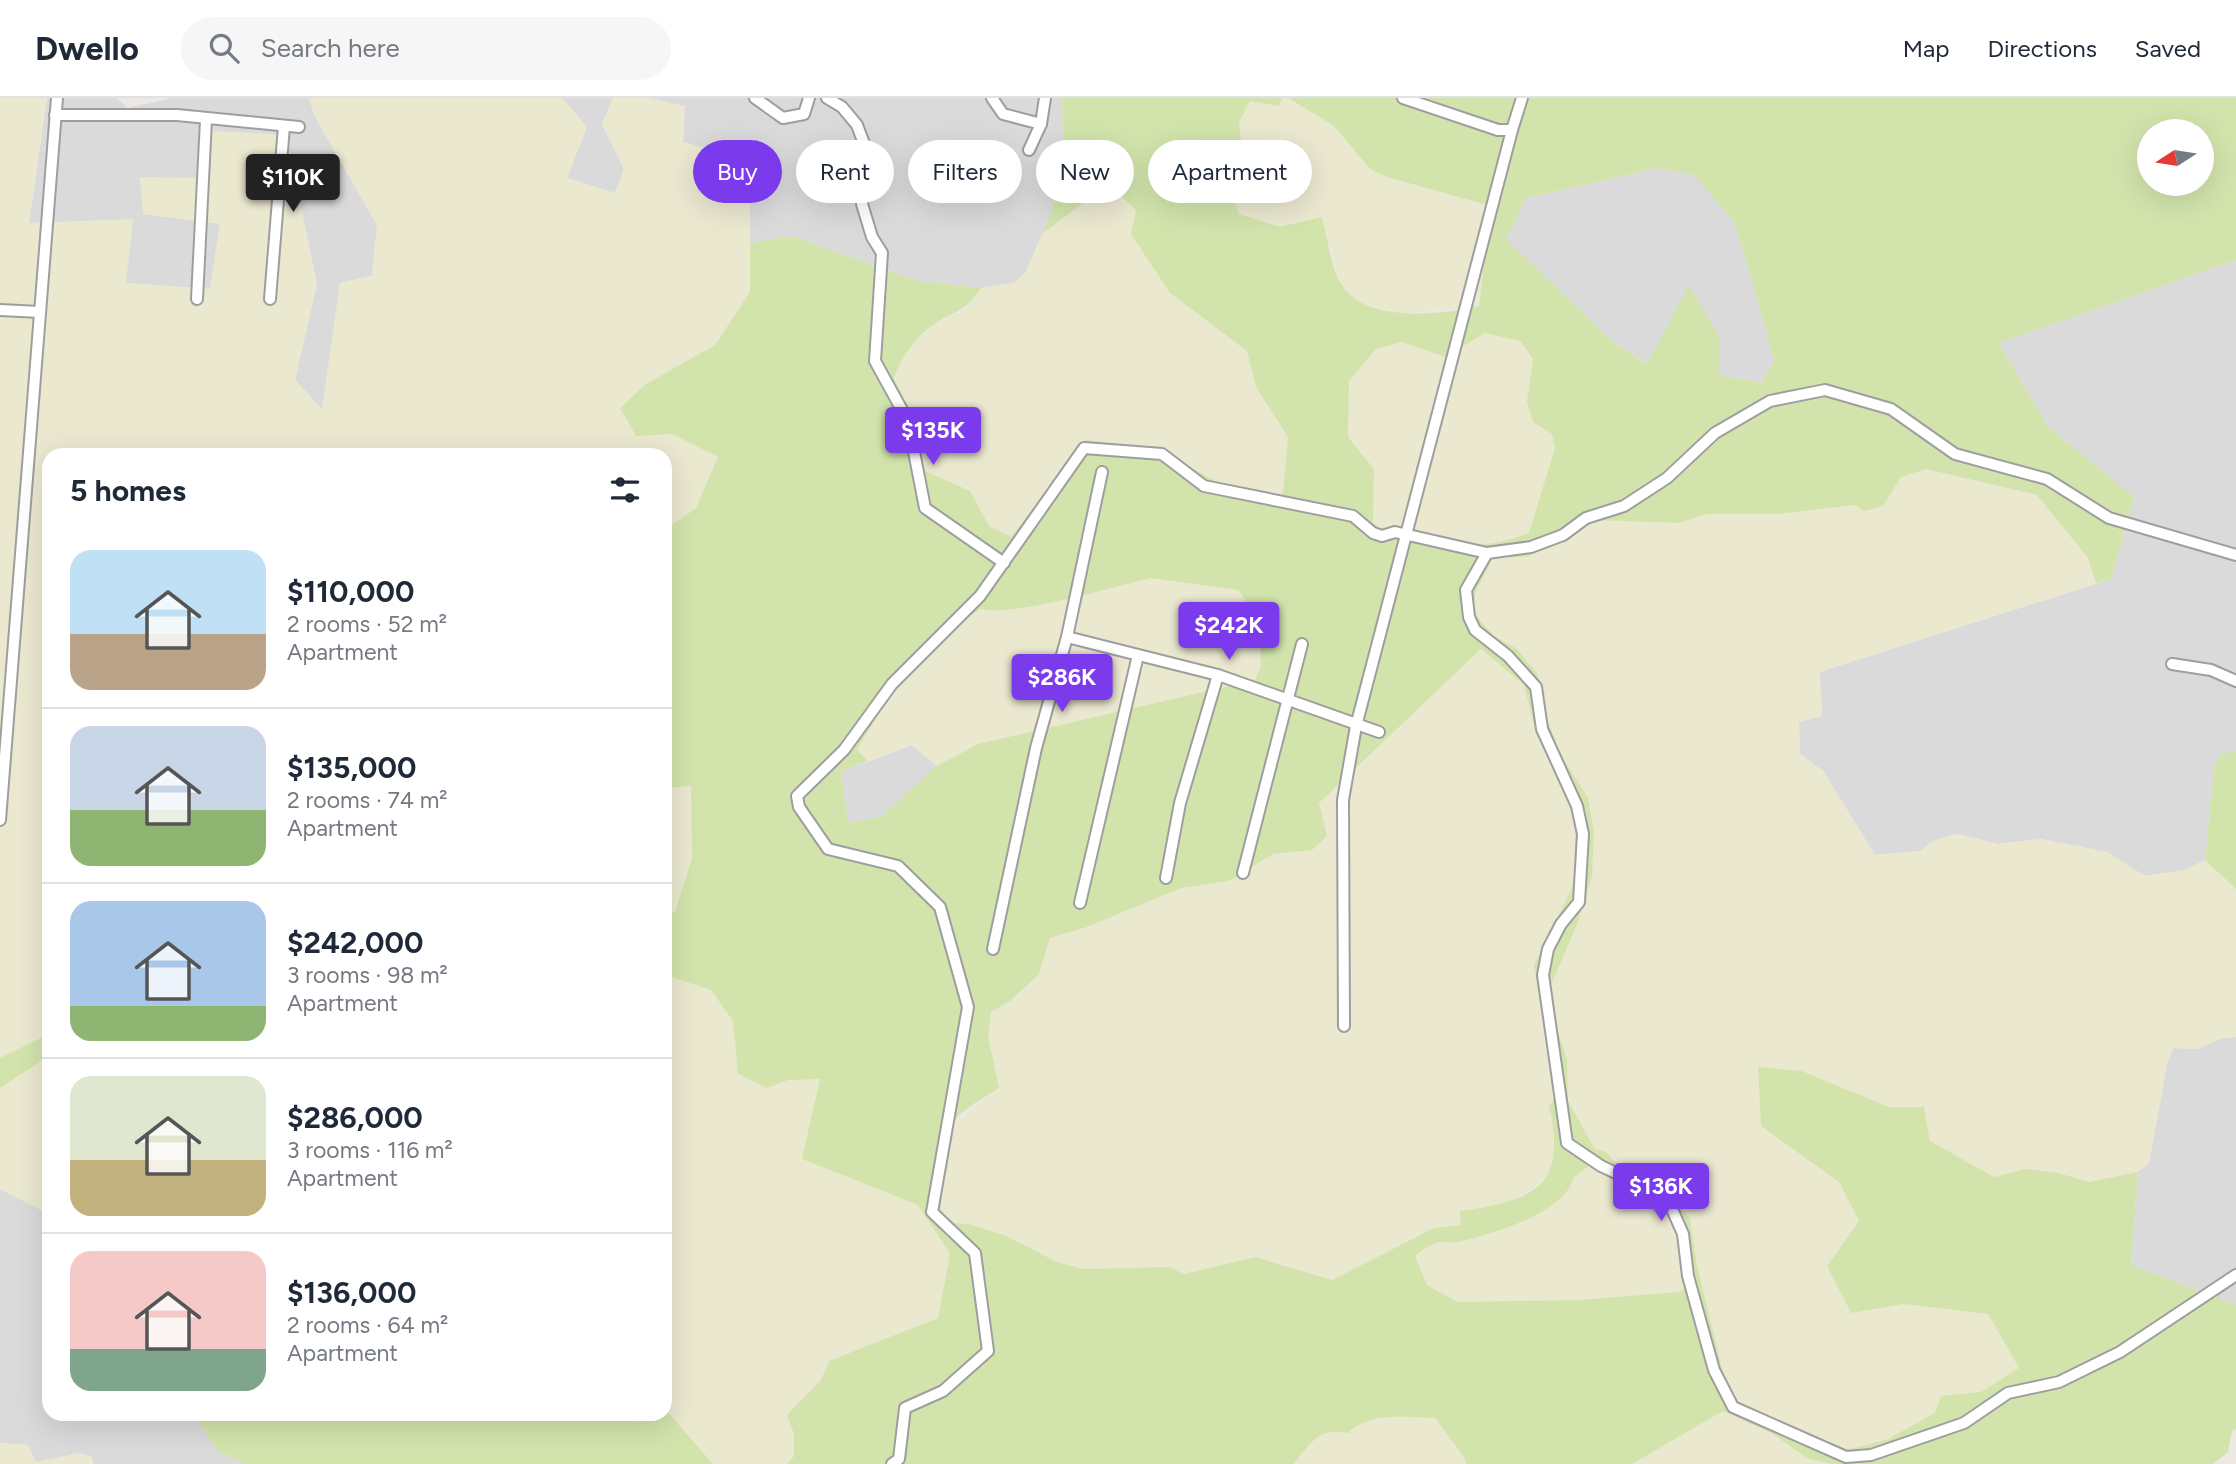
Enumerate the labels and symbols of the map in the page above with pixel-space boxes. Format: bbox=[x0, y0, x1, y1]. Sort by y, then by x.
north arrow bbox=[2137, 119, 2214, 196]
pin: $110K bbox=[244, 155, 342, 214]
pin: $135K bbox=[884, 408, 982, 467]
pin: $242K bbox=[1180, 602, 1278, 662]
pin: $286K bbox=[1013, 654, 1111, 714]
pin: $136K bbox=[1612, 1164, 1710, 1223]

